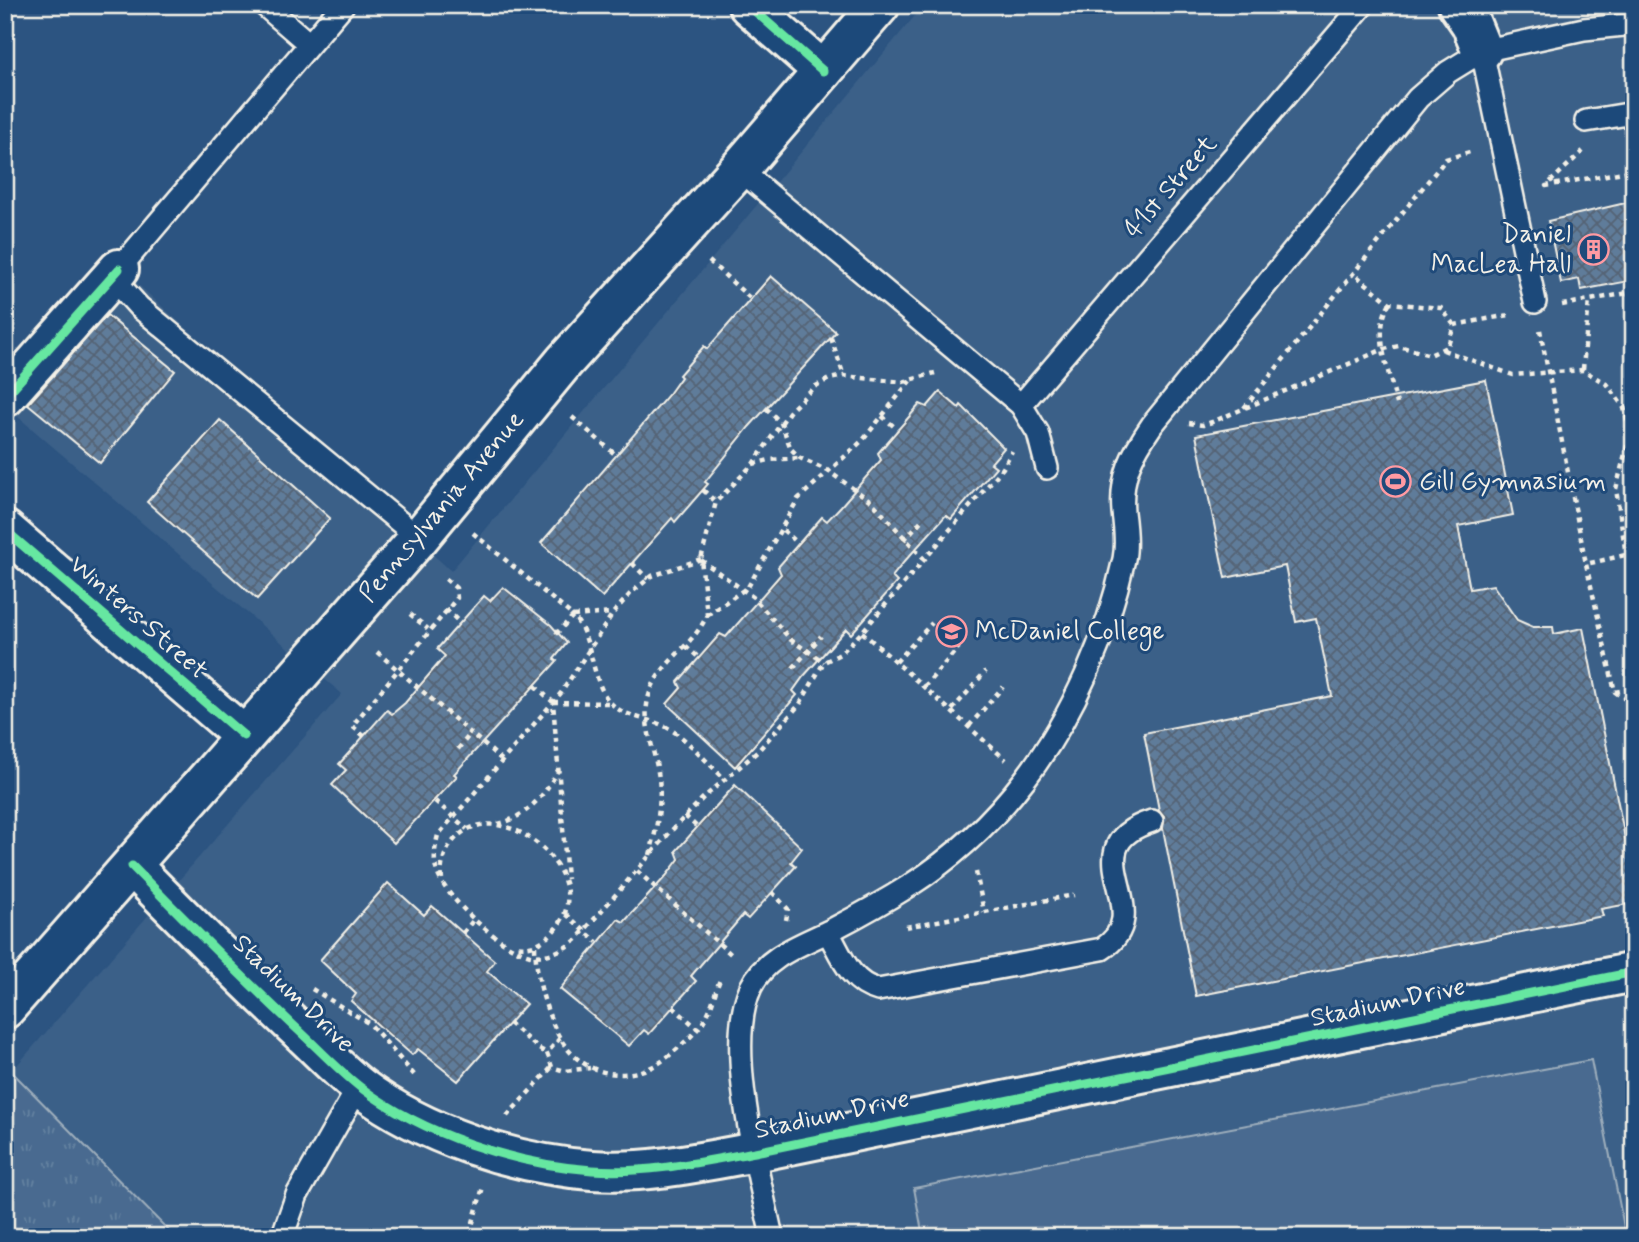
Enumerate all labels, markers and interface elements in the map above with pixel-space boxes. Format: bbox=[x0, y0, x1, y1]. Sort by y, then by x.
street label: 41st Street bbox=[1117, 128, 1225, 246]
place label: Daniel MacLea Hall bbox=[1431, 218, 1571, 282]
building icon: Daniel MacLea Hall bbox=[1577, 233, 1611, 267]
street label: Pennsylvania Avenue bbox=[352, 404, 532, 610]
sports icon: Gill Gymnasium bbox=[1379, 465, 1413, 499]
place label: Gill Gymnasium bbox=[1419, 465, 1606, 499]
street label: Winters Street bbox=[61, 548, 215, 688]
school or university icon: McDaniel College bbox=[935, 615, 969, 649]
place label: McDaniel College bbox=[975, 615, 1165, 651]
street label: Stadium Drive bbox=[225, 927, 361, 1061]
street label: Stadium Drive bbox=[1308, 970, 1468, 1036]
street label: Stadium Drive bbox=[752, 1082, 912, 1148]

